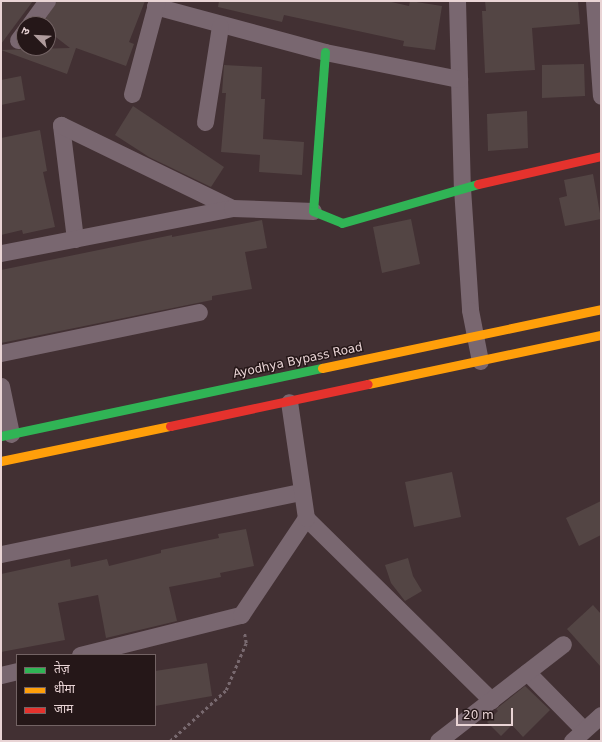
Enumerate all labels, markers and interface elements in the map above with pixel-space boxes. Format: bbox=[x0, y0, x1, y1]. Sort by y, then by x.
north arrow bbox=[16, 16, 56, 56]
text: उ bbox=[18, 26, 33, 37]
street label: Ayodhya Bypass Road bbox=[232, 340, 364, 382]
legend bbox=[16, 654, 156, 726]
text: तेज़ bbox=[54, 662, 70, 676]
text: धीमा bbox=[54, 682, 75, 696]
scale bar bbox=[458, 700, 515, 726]
text: जाम bbox=[54, 702, 73, 716]
text: 20 m bbox=[463, 708, 494, 722]

